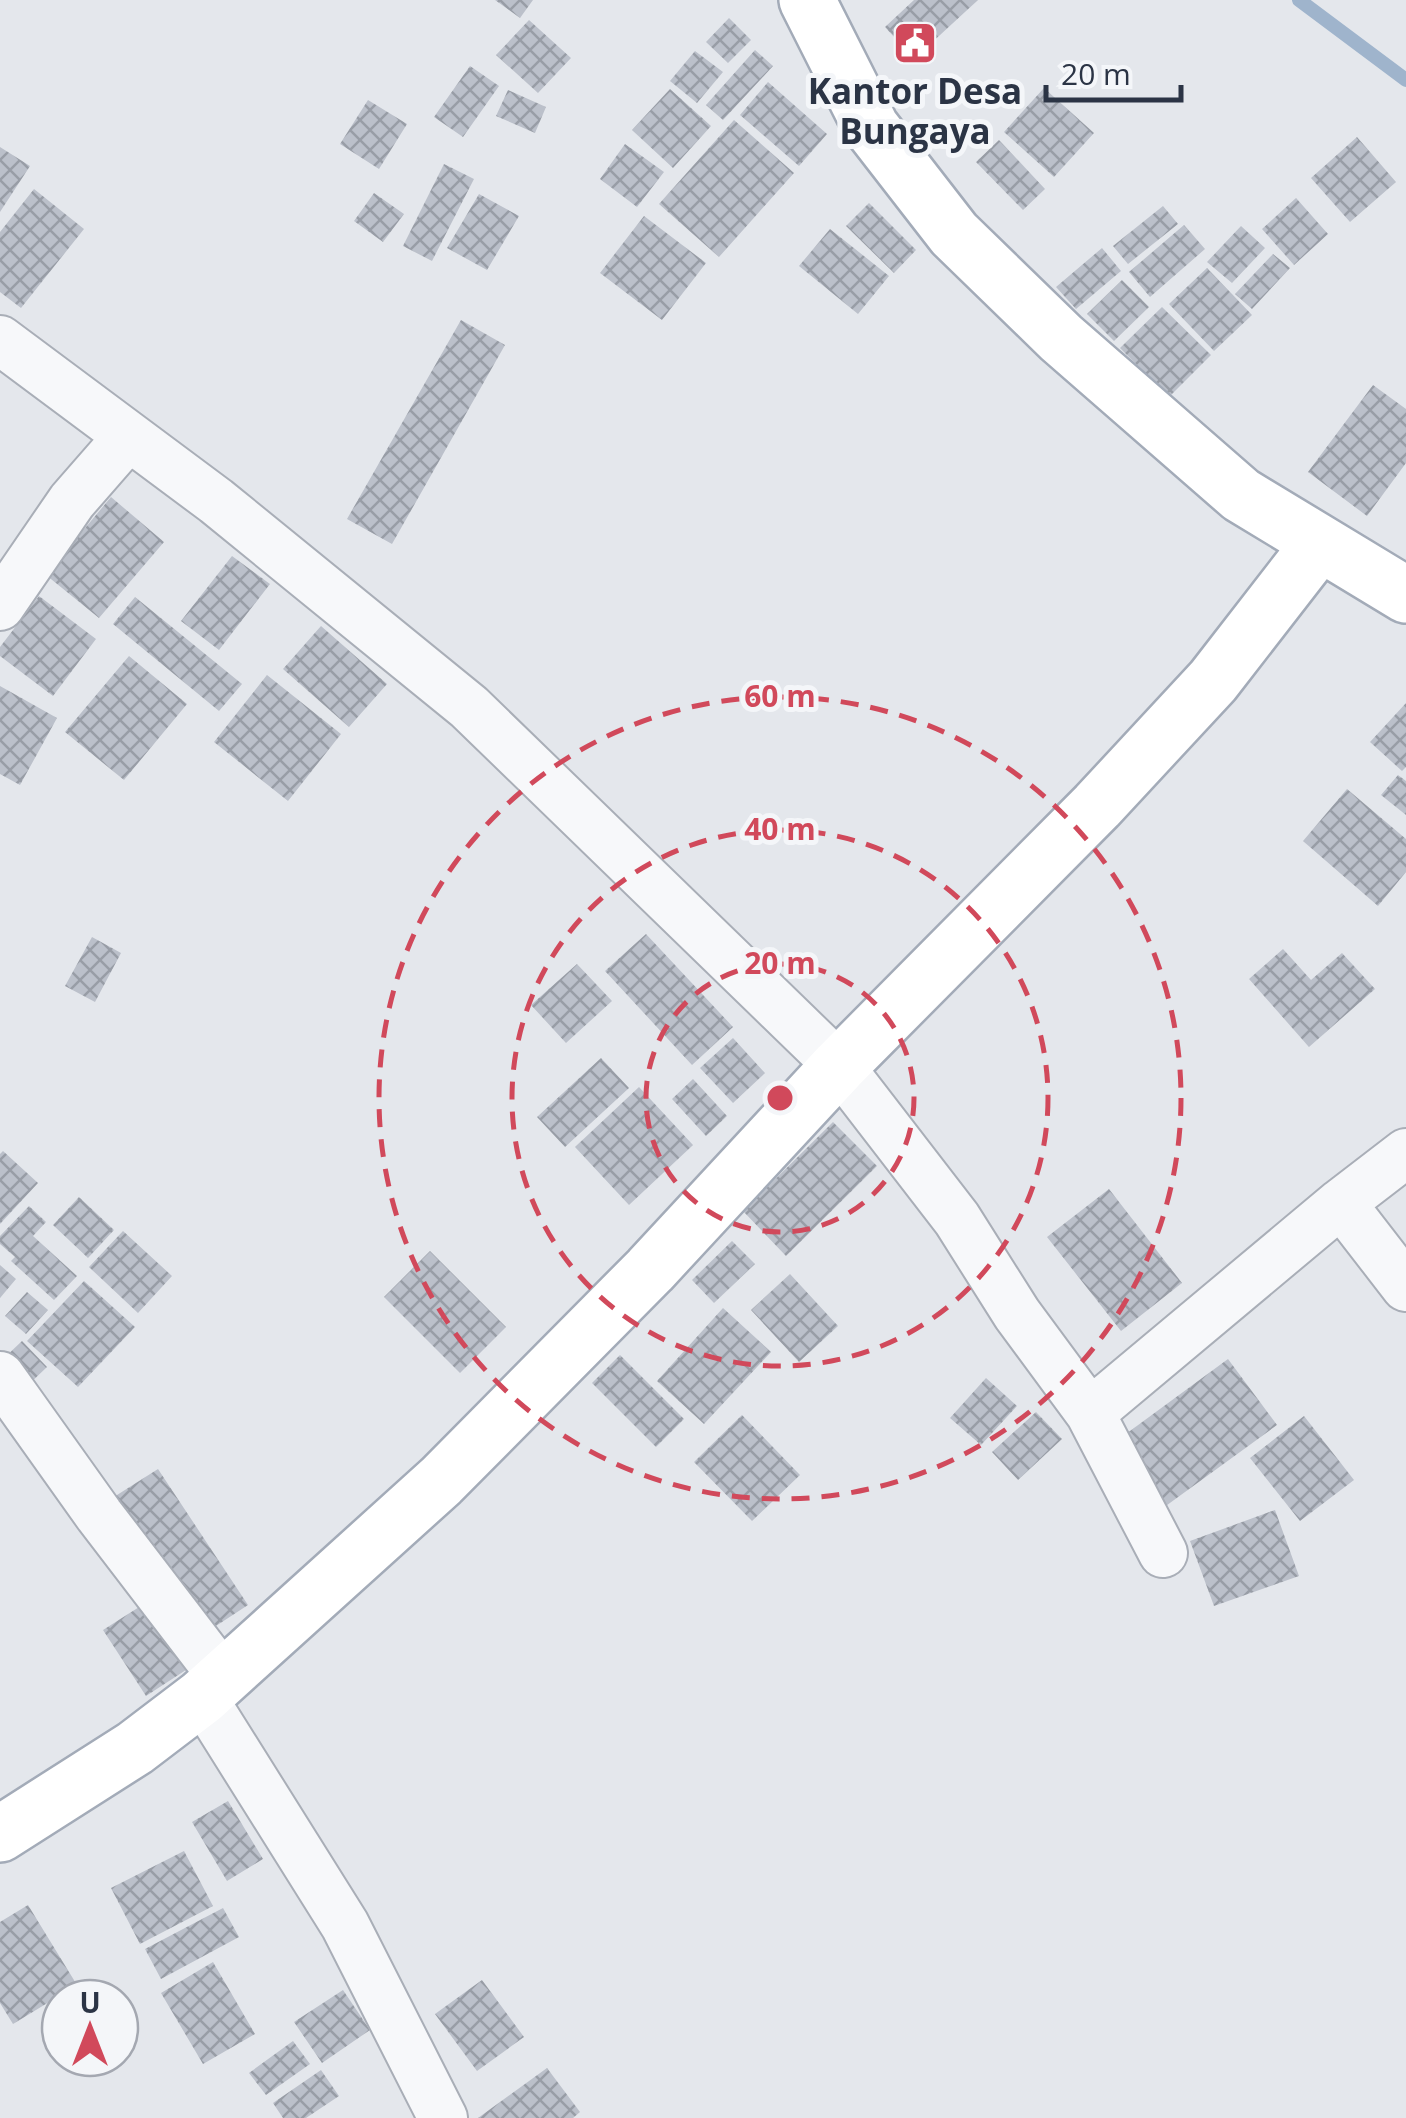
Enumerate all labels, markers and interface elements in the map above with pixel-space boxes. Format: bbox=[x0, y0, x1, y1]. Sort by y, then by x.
public building icon: Kantor Desa Bungaya bbox=[892, 20, 938, 66]
scale bar bbox=[1046, 40, 1181, 102]
text: 20 m bbox=[1061, 53, 1131, 94]
place label: Kantor Desa Bungaya bbox=[808, 67, 1022, 154]
text: 60 m bbox=[744, 675, 816, 716]
text: 40 m bbox=[744, 808, 816, 849]
text: 20 m bbox=[744, 942, 816, 983]
centre of rings bbox=[762, 1080, 798, 1116]
north arrow bbox=[40, 1978, 140, 2078]
text: U bbox=[79, 1983, 101, 2021]

